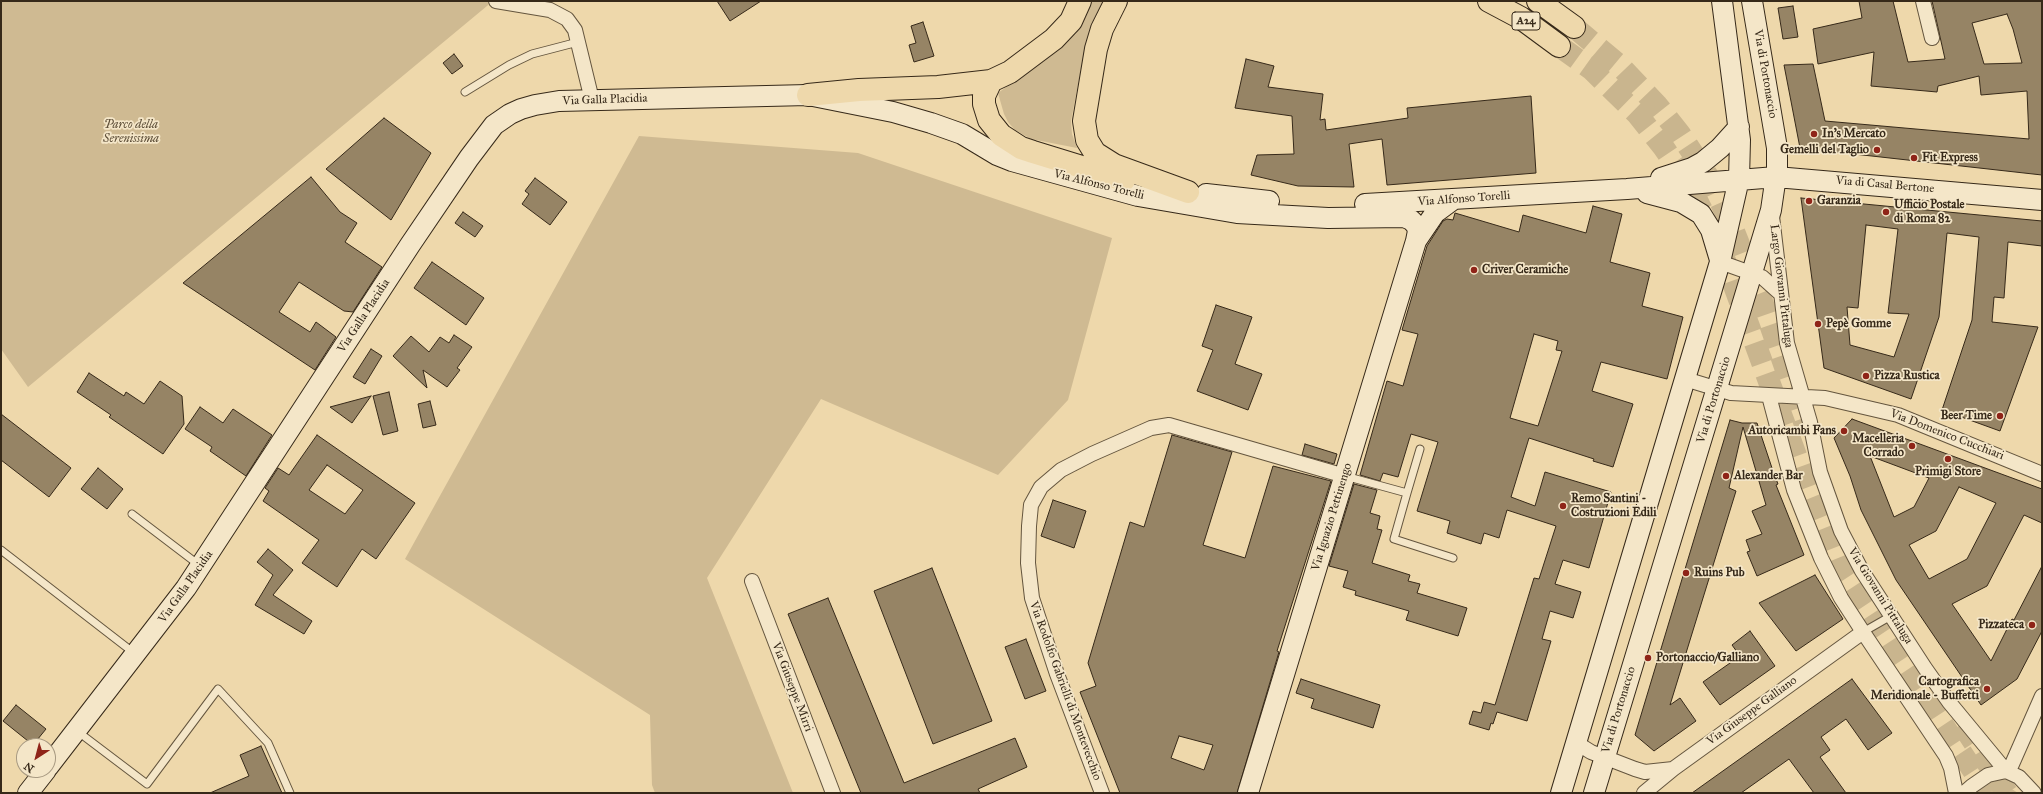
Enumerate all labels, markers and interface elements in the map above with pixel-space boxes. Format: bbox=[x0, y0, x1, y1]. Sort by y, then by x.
road number: A24 bbox=[1512, 12, 1540, 30]
street label: Via di Portonaccio bbox=[1750, 29, 1780, 119]
street label: Via Galla Placidia bbox=[562, 91, 648, 109]
park label: Parco della Serenissima bbox=[103, 118, 159, 146]
place label: In's Mercato bbox=[1822, 127, 1886, 141]
marker: In's Mercato bbox=[1809, 129, 1819, 139]
place label: Gemelli del Taglio bbox=[1780, 143, 1869, 157]
marker: Gemelli del Taglio bbox=[1872, 145, 1882, 155]
place label: Fit Express bbox=[1922, 151, 1978, 165]
marker: Fit Express bbox=[1909, 153, 1919, 163]
street label: Via Alfonso Torelli bbox=[1052, 167, 1146, 203]
street label: Via di Casal Bertone bbox=[1835, 174, 1935, 196]
street label: Via Alfonso Torelli bbox=[1417, 189, 1511, 209]
place label: Garanzia bbox=[1817, 194, 1861, 208]
marker: Garanzia bbox=[1804, 196, 1814, 206]
place label: Ufficio Postale di Roma 82 bbox=[1894, 198, 1965, 226]
marker: Ufficio Postale di Roma 82 bbox=[1881, 207, 1891, 217]
street label: Largo Giovanni Pittaluga bbox=[1766, 223, 1796, 349]
place label: Criver Ceramiche bbox=[1482, 263, 1568, 277]
marker: Criver Ceramiche bbox=[1469, 265, 1479, 275]
street label: Via Galla Placidia bbox=[335, 276, 393, 356]
place label: Pepè Gomme bbox=[1826, 317, 1891, 331]
marker: Pepè Gomme bbox=[1813, 319, 1823, 329]
street label: Via di Portonaccio bbox=[1694, 355, 1734, 445]
place label: Pizza Rustica bbox=[1874, 369, 1940, 383]
marker: Pizza Rustica bbox=[1861, 371, 1871, 381]
street label: Via Domenico Cucchiari bbox=[1888, 407, 2006, 463]
place label: Beer Time bbox=[1940, 409, 1992, 423]
marker: Beer Time bbox=[1995, 411, 2005, 421]
place label: Autoricambi Fans bbox=[1748, 424, 1836, 438]
marker: Autoricambi Fans bbox=[1839, 426, 1849, 436]
place label: Macelleria Corrado bbox=[1852, 432, 1904, 460]
marker: Macelleria Corrado bbox=[1907, 441, 1917, 451]
marker: Primigi Store bbox=[1943, 454, 1953, 464]
street label: Via Ignazio Pettinengo bbox=[1309, 461, 1355, 573]
place label: Primigi Store bbox=[1915, 465, 1981, 479]
place label: Alexander Bar bbox=[1734, 469, 1803, 483]
marker: Alexander Bar bbox=[1721, 471, 1731, 481]
place label: Remo Santini - Costruzioni Edili bbox=[1571, 492, 1657, 520]
marker: Remo Santini - Costruzioni Edili bbox=[1558, 501, 1568, 511]
street label: Via Giovanni Pittaluga bbox=[1845, 545, 1915, 647]
street label: Via Galla Placidia bbox=[156, 548, 216, 626]
place label: Ruins Pub bbox=[1694, 566, 1745, 580]
marker: Ruins Pub bbox=[1681, 568, 1691, 578]
street label: Via Rodolfo Gabrielli di Montevecchio bbox=[1026, 600, 1104, 782]
place label: Pizzateca bbox=[1978, 618, 2024, 632]
marker: Pizzateca bbox=[2027, 620, 2037, 630]
street label: Via Giuseppe Mirri bbox=[768, 640, 816, 734]
place label: Portonaccio/Galliano bbox=[1656, 651, 1759, 665]
marker: Portonaccio/Galliano bbox=[1643, 653, 1653, 663]
street label: Via di Portonaccio bbox=[1599, 665, 1639, 755]
street label: Via Giuseppe Galliano bbox=[1704, 673, 1800, 749]
place label: Cartografica Meridionale - Buffetti bbox=[1870, 675, 1979, 703]
marker: Cartografica Meridionale - Buffetti bbox=[1982, 684, 1992, 694]
north arrow bbox=[16, 738, 56, 778]
text: N bbox=[22, 759, 37, 775]

